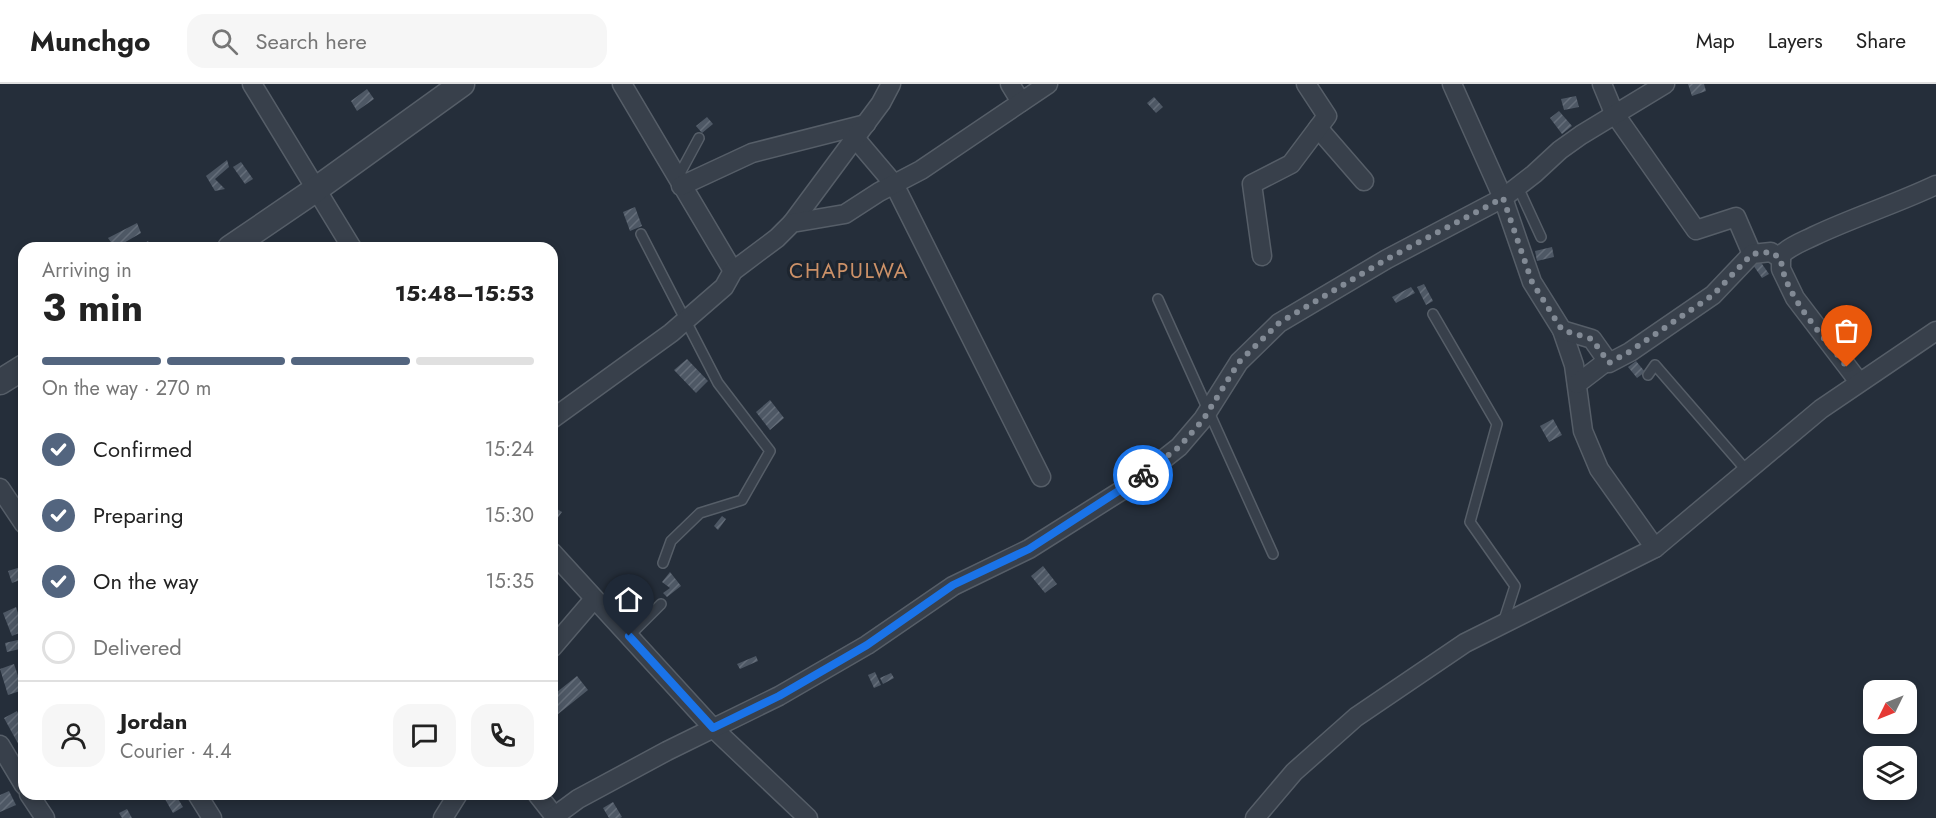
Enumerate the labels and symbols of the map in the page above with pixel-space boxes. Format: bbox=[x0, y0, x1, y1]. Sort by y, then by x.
district label: CHAPULWA bbox=[789, 256, 909, 286]
pin bbox=[1821, 305, 1872, 367]
courier bbox=[1113, 445, 1173, 505]
pin bbox=[603, 574, 654, 636]
north arrow bbox=[1863, 680, 1917, 734]

